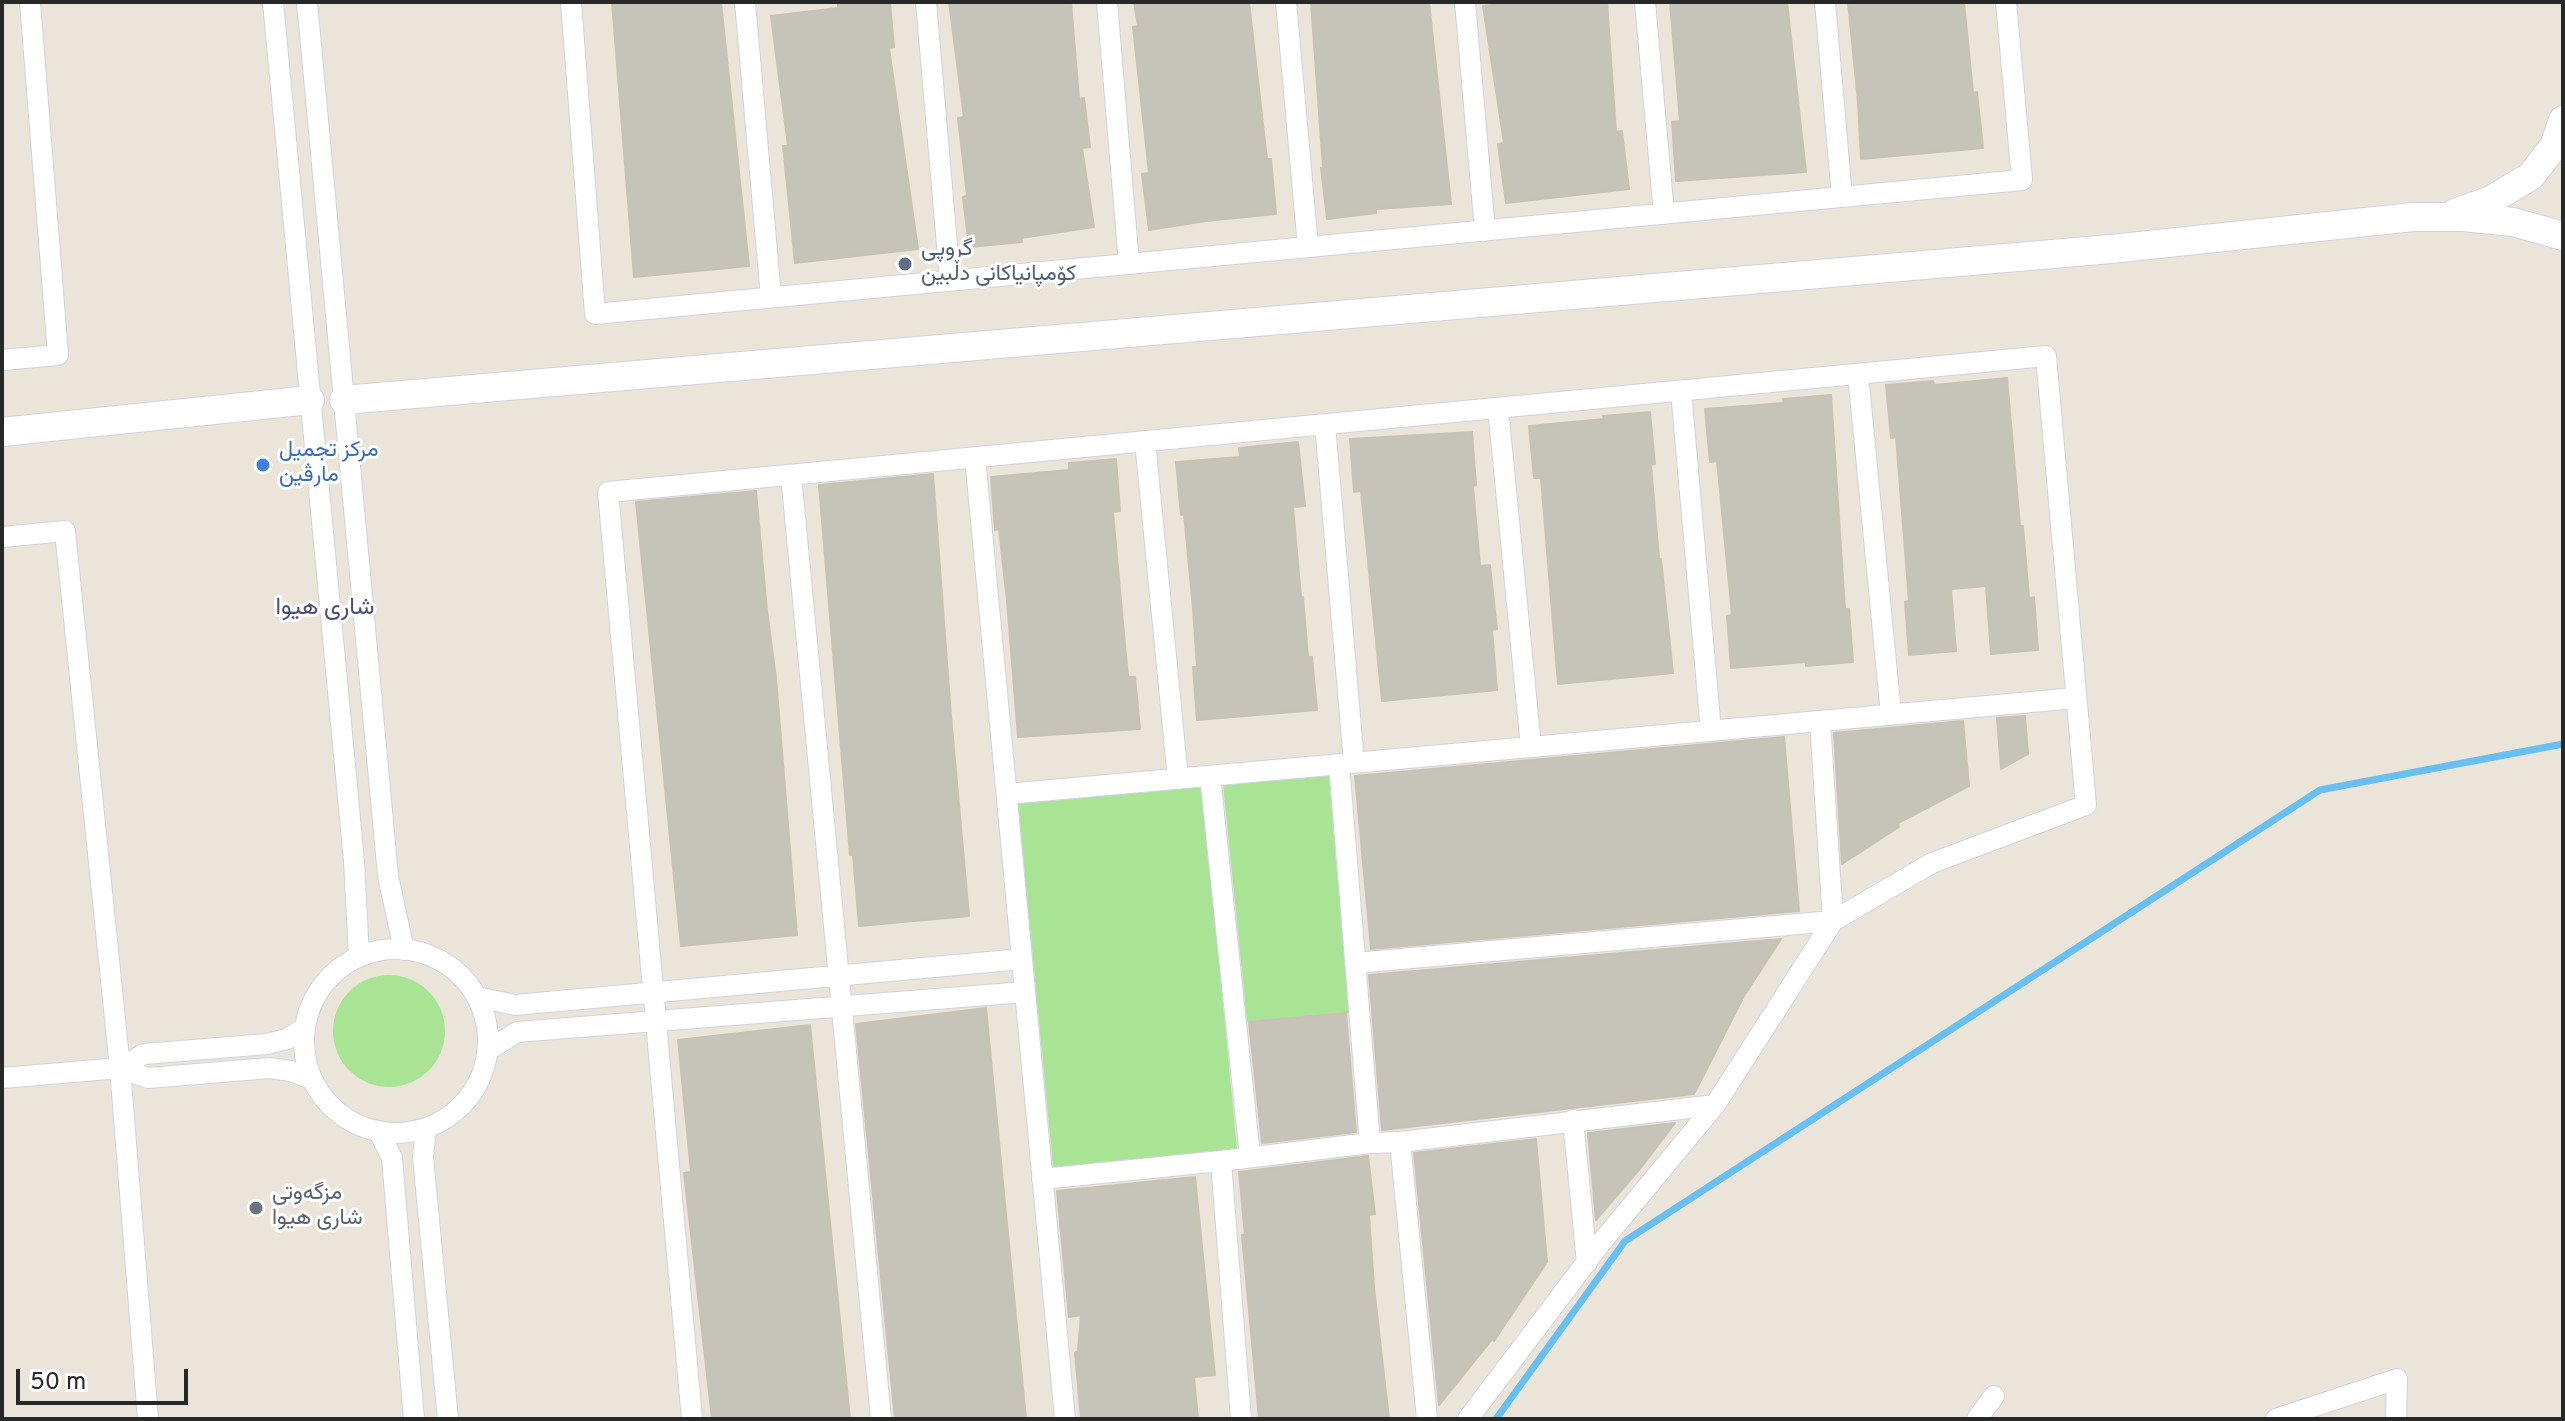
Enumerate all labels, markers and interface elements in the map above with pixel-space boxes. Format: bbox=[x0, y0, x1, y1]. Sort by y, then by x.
place label: گروپی کۆمپانیاکانی دڵبین bbox=[921, 238, 1076, 290]
marker: گروپی کۆمپانیاکانی دڵبین bbox=[896, 255, 914, 273]
place label: مركز تجميل مارڤین bbox=[279, 439, 378, 490]
marker: مركز تجميل مارڤین bbox=[254, 456, 272, 474]
district label: شاری هیوا bbox=[276, 595, 374, 623]
place label: مزگەوتی شاری هیوا bbox=[272, 1182, 363, 1234]
marker: مزگەوتی شاری هیوا bbox=[247, 1199, 265, 1217]
scale bar bbox=[20, 1353, 192, 1403]
text: 50 m bbox=[30, 1368, 86, 1398]

